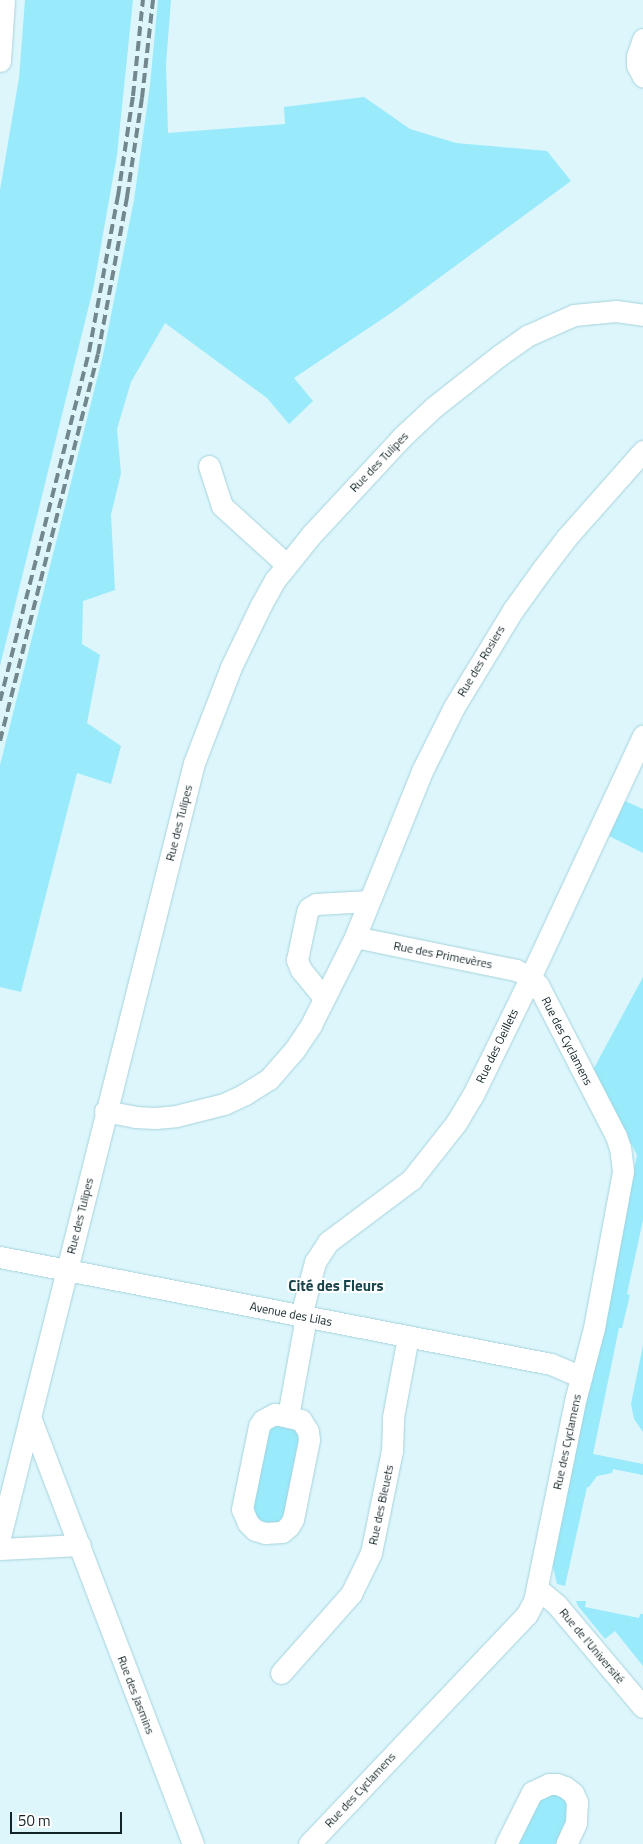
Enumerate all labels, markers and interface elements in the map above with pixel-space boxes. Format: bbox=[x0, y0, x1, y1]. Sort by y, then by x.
street label: Rue des Tulipes bbox=[347, 429, 411, 495]
street label: Rue des Rosiers bbox=[454, 623, 508, 699]
street label: Rue des Tulipes bbox=[163, 783, 195, 863]
street label: Rue des Primevères bbox=[392, 938, 494, 972]
street label: Rue des Cyclamens bbox=[539, 994, 595, 1088]
street label: Rue des Oeillets bbox=[473, 1006, 521, 1086]
street label: Rue des Tulipes bbox=[64, 1176, 96, 1256]
district label: Cité des Fleurs bbox=[288, 1277, 384, 1295]
street label: Avenue des Lilas bbox=[249, 1299, 333, 1329]
street label: Rue des Cyclamens bbox=[550, 1393, 584, 1491]
street label: Rue des Bleuets bbox=[365, 1464, 397, 1546]
street label: Rue de l'Université bbox=[556, 1605, 628, 1687]
street label: Rue des Jasmins bbox=[114, 1654, 158, 1736]
street label: Rue des Cyclamens bbox=[322, 1750, 398, 1830]
scale bar bbox=[12, 1802, 125, 1834]
text: 50 m bbox=[18, 1809, 51, 1832]

